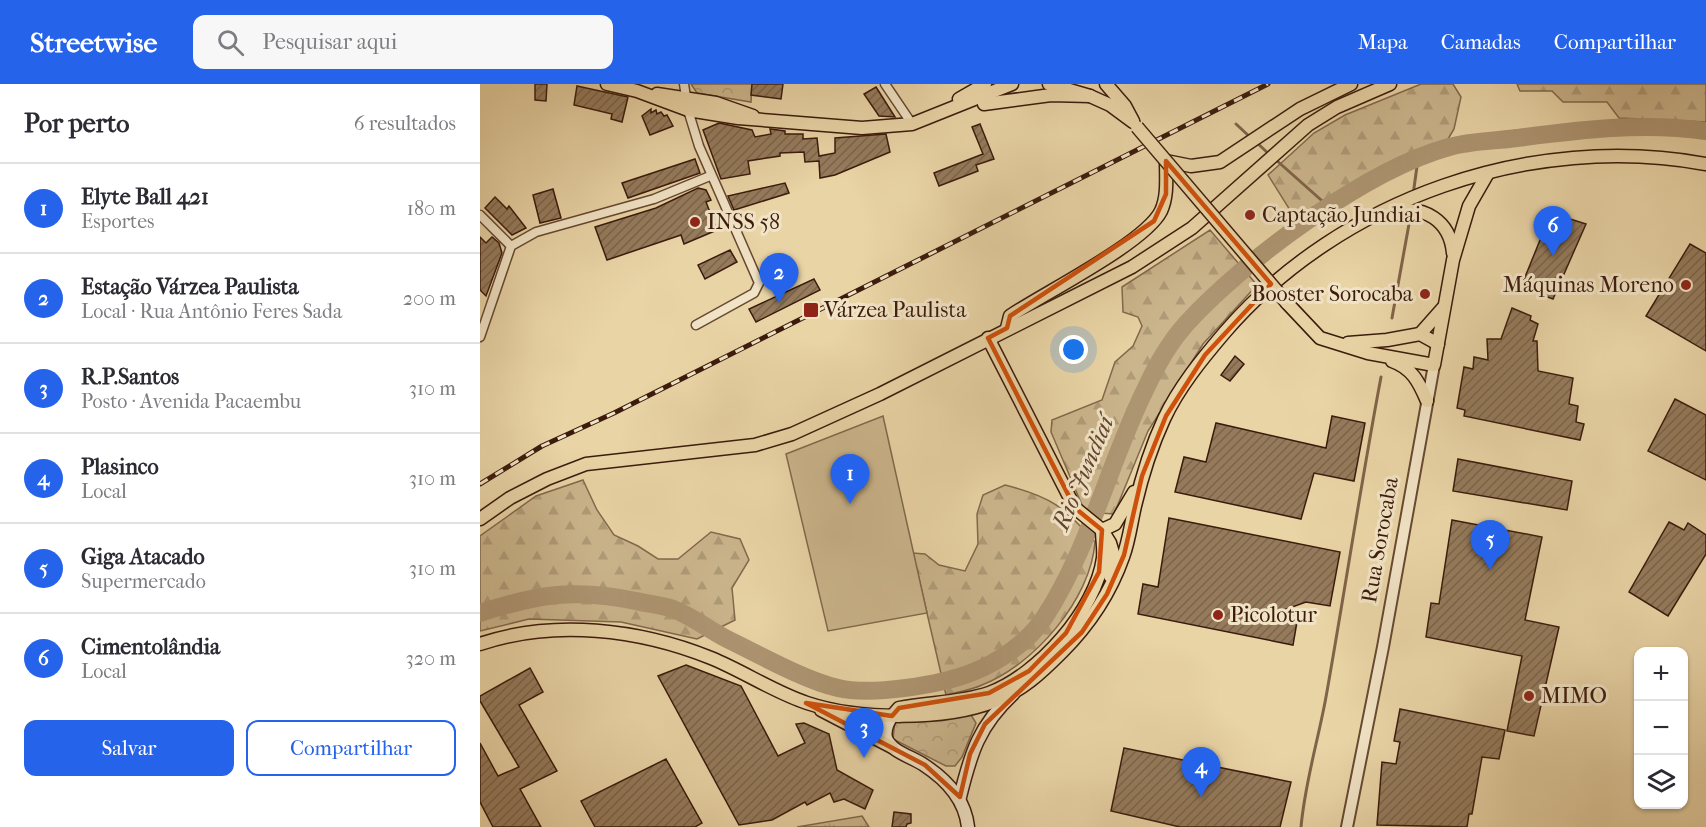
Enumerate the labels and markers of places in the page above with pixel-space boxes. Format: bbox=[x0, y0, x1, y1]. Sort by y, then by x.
place label: Captação Jundiai bbox=[1262, 202, 1421, 228]
pin: 6 bbox=[1534, 206, 1572, 256]
marker: Captação Jundiai bbox=[1243, 208, 1257, 222]
place label: INSS 58 bbox=[707, 209, 780, 235]
marker: INSS 58 bbox=[688, 215, 702, 229]
pin: 2 bbox=[760, 254, 798, 303]
place label: Máquinas Moreno bbox=[1503, 272, 1674, 298]
marker: Máquinas Moreno bbox=[1679, 278, 1693, 292]
place label: Booster Sorocaba bbox=[1251, 281, 1414, 307]
marker: Booster Sorocaba bbox=[1418, 287, 1432, 301]
place label: Várzea Paulista bbox=[823, 297, 967, 323]
marker: Várzea Paulista bbox=[802, 301, 820, 319]
pin: 1 bbox=[830, 454, 869, 504]
pin: 5 bbox=[1470, 520, 1510, 570]
place label: Picolotur bbox=[1230, 602, 1318, 628]
marker: Picolotur bbox=[1211, 608, 1225, 622]
place label: MIMO bbox=[1541, 683, 1607, 709]
marker: MIMO bbox=[1522, 689, 1536, 703]
pin: 3 bbox=[844, 708, 884, 758]
pin: 4 bbox=[1182, 748, 1220, 797]

